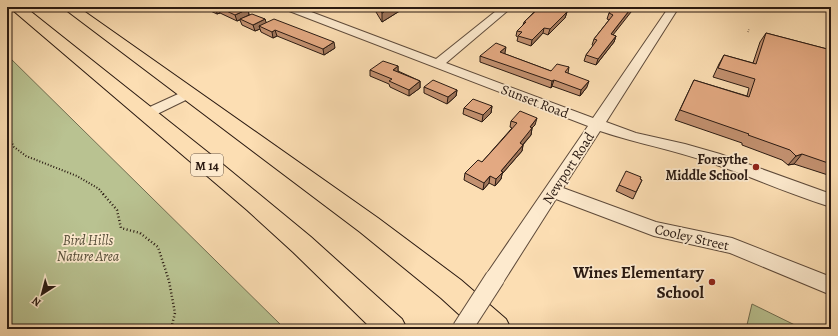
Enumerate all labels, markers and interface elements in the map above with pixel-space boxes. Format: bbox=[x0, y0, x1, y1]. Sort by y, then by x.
street label: Sunset Road bbox=[498, 80, 572, 123]
street label: Newport Road bbox=[538, 128, 599, 208]
place label: Forsythe Middle School bbox=[666, 150, 749, 185]
road number: M 14 bbox=[191, 154, 223, 176]
marker: Forsythe Middle School bbox=[751, 162, 761, 172]
street label: Cooley Street bbox=[653, 220, 731, 255]
park label: Bird Hills Nature Area bbox=[57, 231, 120, 266]
place label: Wines Elementary School bbox=[572, 261, 705, 304]
north arrow bbox=[22, 274, 62, 314]
marker: Wines Elementary School bbox=[707, 277, 717, 287]
text: N bbox=[29, 293, 44, 310]

